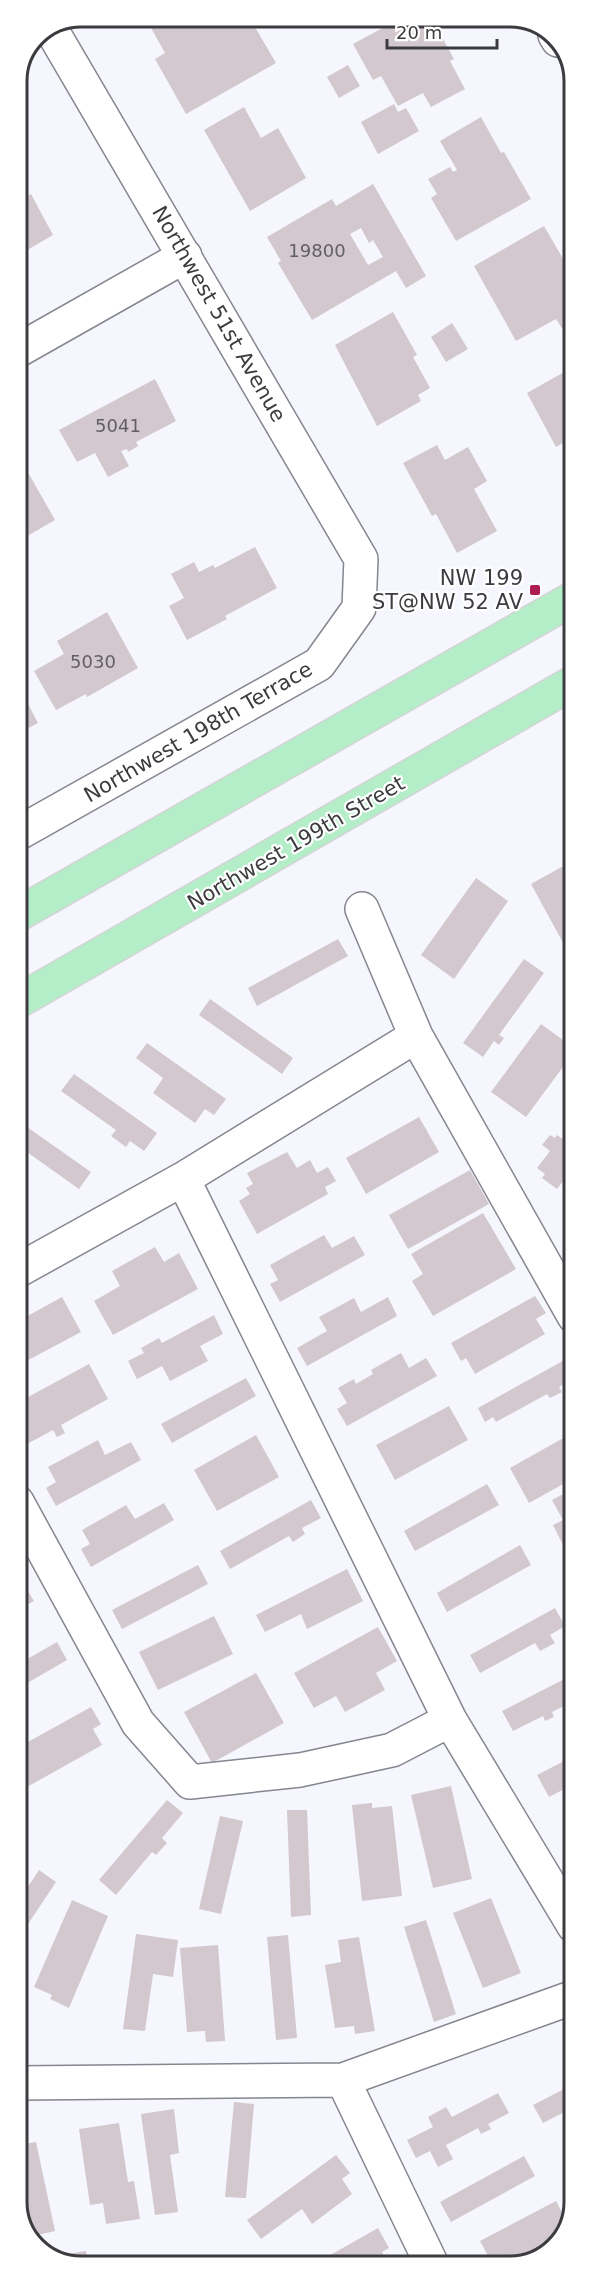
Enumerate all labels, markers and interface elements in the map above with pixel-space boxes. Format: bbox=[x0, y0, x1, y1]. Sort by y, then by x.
scale bar bbox=[387, 12, 496, 50]
text: 20 m bbox=[396, 22, 442, 43]
street label: Northwest 51st Avenue bbox=[147, 202, 291, 426]
house number: 19800 bbox=[288, 240, 346, 261]
house number: 5041 bbox=[95, 415, 141, 436]
place label: NW 199 ST@NW 52 AV bbox=[372, 566, 524, 614]
marker: NW 199 ST@NW 52 AV bbox=[528, 583, 542, 597]
house number: 5030 bbox=[70, 651, 116, 672]
street label: Northwest 198th Terrace bbox=[80, 657, 316, 807]
street label: Northwest 199th Street bbox=[183, 771, 409, 915]

